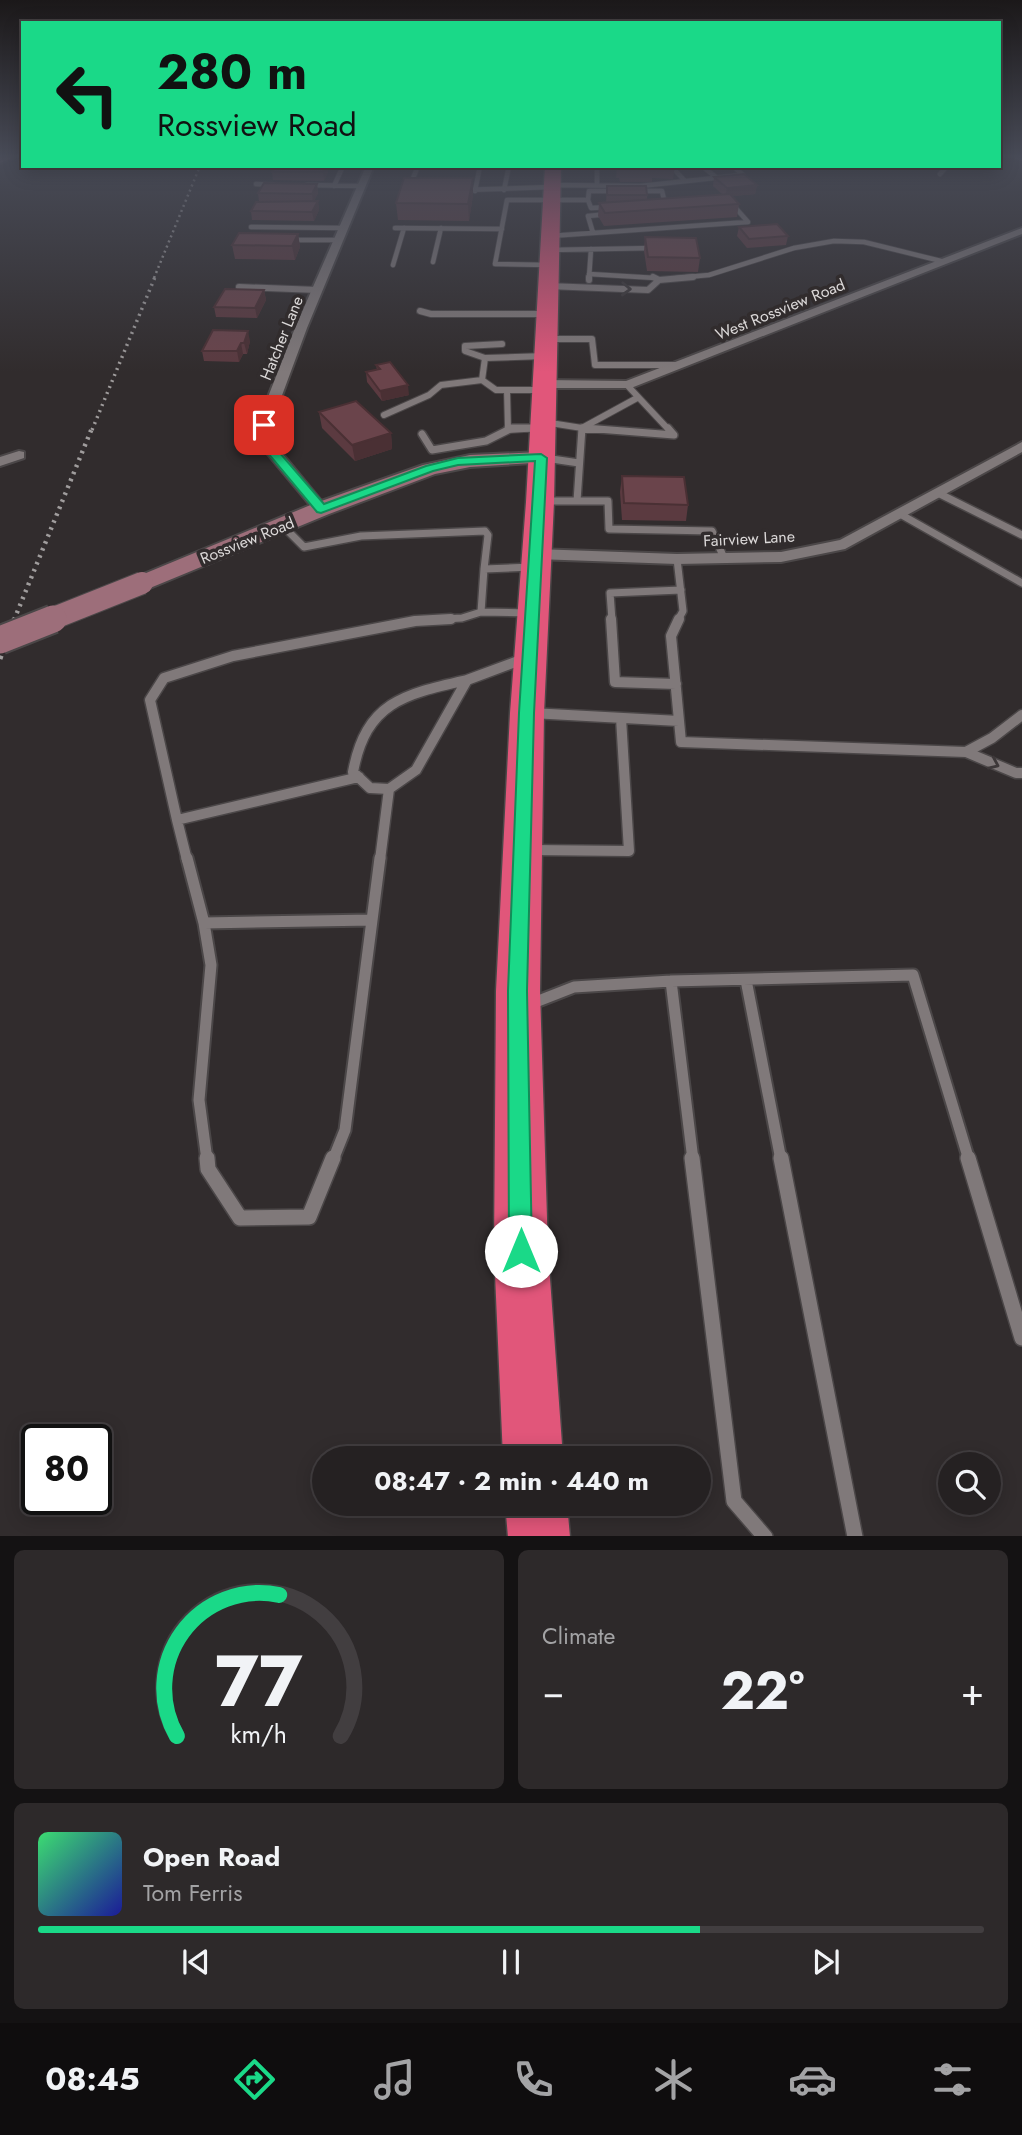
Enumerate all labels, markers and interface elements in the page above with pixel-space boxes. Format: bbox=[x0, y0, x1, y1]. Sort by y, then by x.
text: 280 m bbox=[157, 37, 307, 107]
icon: left bbox=[42, 49, 133, 140]
text: Rossview Road bbox=[157, 102, 357, 148]
street label: West Rossview Road bbox=[712, 273, 848, 346]
one-way arrow bbox=[621, 281, 632, 297]
street label: Hatcher Lane bbox=[254, 293, 309, 384]
pin bbox=[234, 395, 294, 455]
icon: arrive bbox=[245, 406, 283, 444]
street label: Rossview Road bbox=[197, 511, 298, 570]
street label: Fairview Lane bbox=[703, 525, 795, 552]
one-way arrow bbox=[986, 756, 999, 770]
position arrow bbox=[484, 1214, 558, 1288]
speed limit sign: 80 bbox=[21, 1424, 112, 1515]
map controls bbox=[938, 1452, 1001, 1515]
button: search bbox=[938, 1452, 1001, 1515]
text: 08:47 · 2 min · 440 m bbox=[374, 1462, 649, 1500]
text: Climate bbox=[542, 1619, 615, 1653]
text: 77 bbox=[215, 1628, 303, 1733]
text: 22° bbox=[721, 1653, 804, 1729]
text: − bbox=[542, 1664, 564, 1719]
text: + bbox=[961, 1664, 984, 1719]
text: km/h bbox=[231, 1715, 287, 1751]
text: Open Road bbox=[143, 1838, 280, 1876]
text: Tom Ferris bbox=[143, 1876, 242, 1910]
icon: previous bbox=[177, 1943, 215, 1981]
icon: pause bbox=[492, 1943, 530, 1981]
icon: next bbox=[807, 1943, 845, 1981]
icon: directions bbox=[230, 2055, 279, 2104]
icon: music bbox=[370, 2055, 419, 2104]
icon: phone bbox=[509, 2055, 558, 2104]
icon: climate bbox=[649, 2055, 698, 2104]
icon: car bbox=[788, 2055, 837, 2104]
icon: filters bbox=[928, 2055, 977, 2104]
text: 08:45 bbox=[45, 2056, 140, 2102]

